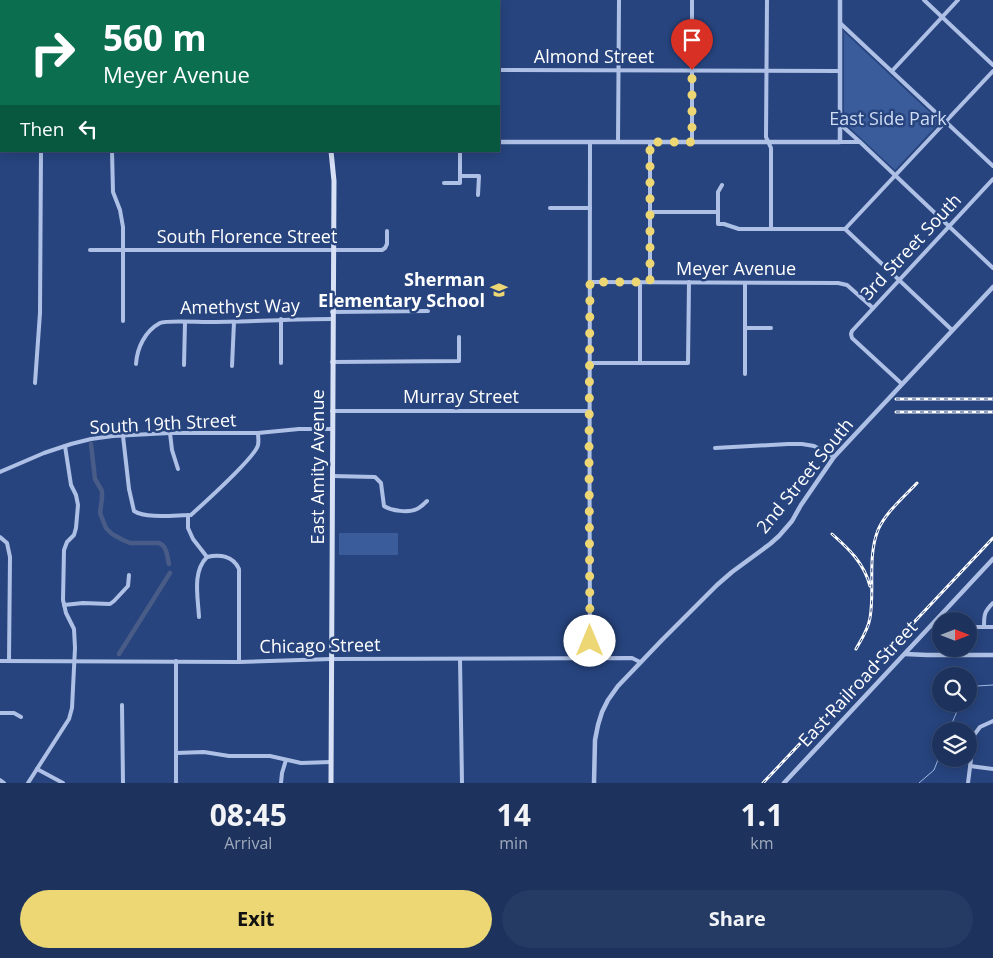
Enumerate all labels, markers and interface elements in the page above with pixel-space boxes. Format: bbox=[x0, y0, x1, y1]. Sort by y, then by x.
text: 560 m bbox=[103, 14, 207, 61]
pin bbox=[671, 19, 713, 70]
icon: right bbox=[20, 20, 85, 85]
icon: arrive bbox=[678, 26, 706, 54]
street label: Almond Street bbox=[534, 44, 654, 68]
text: Meyer Avenue bbox=[103, 59, 250, 89]
park label: East Side Park bbox=[829, 106, 947, 130]
icon: left bbox=[74, 115, 102, 143]
text: Then bbox=[20, 116, 64, 142]
street label: 3rd Street South bbox=[855, 188, 966, 305]
street label: South Florence Street bbox=[157, 224, 337, 248]
street label: Meyer Avenue bbox=[676, 256, 796, 280]
place label: Sherman Elementary School bbox=[318, 267, 485, 312]
school or university icon: Sherman Elementary School bbox=[489, 280, 509, 300]
street label: Amethyst Way bbox=[180, 293, 301, 319]
street label: Murray Street bbox=[403, 384, 519, 408]
street label: East Amity Avenue bbox=[305, 389, 329, 545]
street label: South 19th Street bbox=[89, 407, 237, 439]
street label: 2nd Street South bbox=[750, 413, 858, 538]
north arrow bbox=[932, 612, 978, 658]
map controls bbox=[932, 612, 977, 767]
position arrow bbox=[563, 614, 615, 666]
street label: East Railroad Street bbox=[793, 615, 922, 751]
street label: Chicago Street bbox=[259, 632, 381, 658]
button: search bbox=[932, 667, 977, 712]
button: layers bbox=[932, 722, 977, 767]
text: 08:45 bbox=[210, 794, 287, 835]
text: 14 bbox=[496, 794, 531, 835]
text: 1.1 bbox=[740, 794, 783, 835]
text: Arrival bbox=[224, 832, 272, 854]
text: min bbox=[499, 832, 528, 854]
text: km bbox=[750, 832, 774, 854]
button: Exit bbox=[20, 890, 492, 948]
button: Share bbox=[502, 890, 973, 948]

